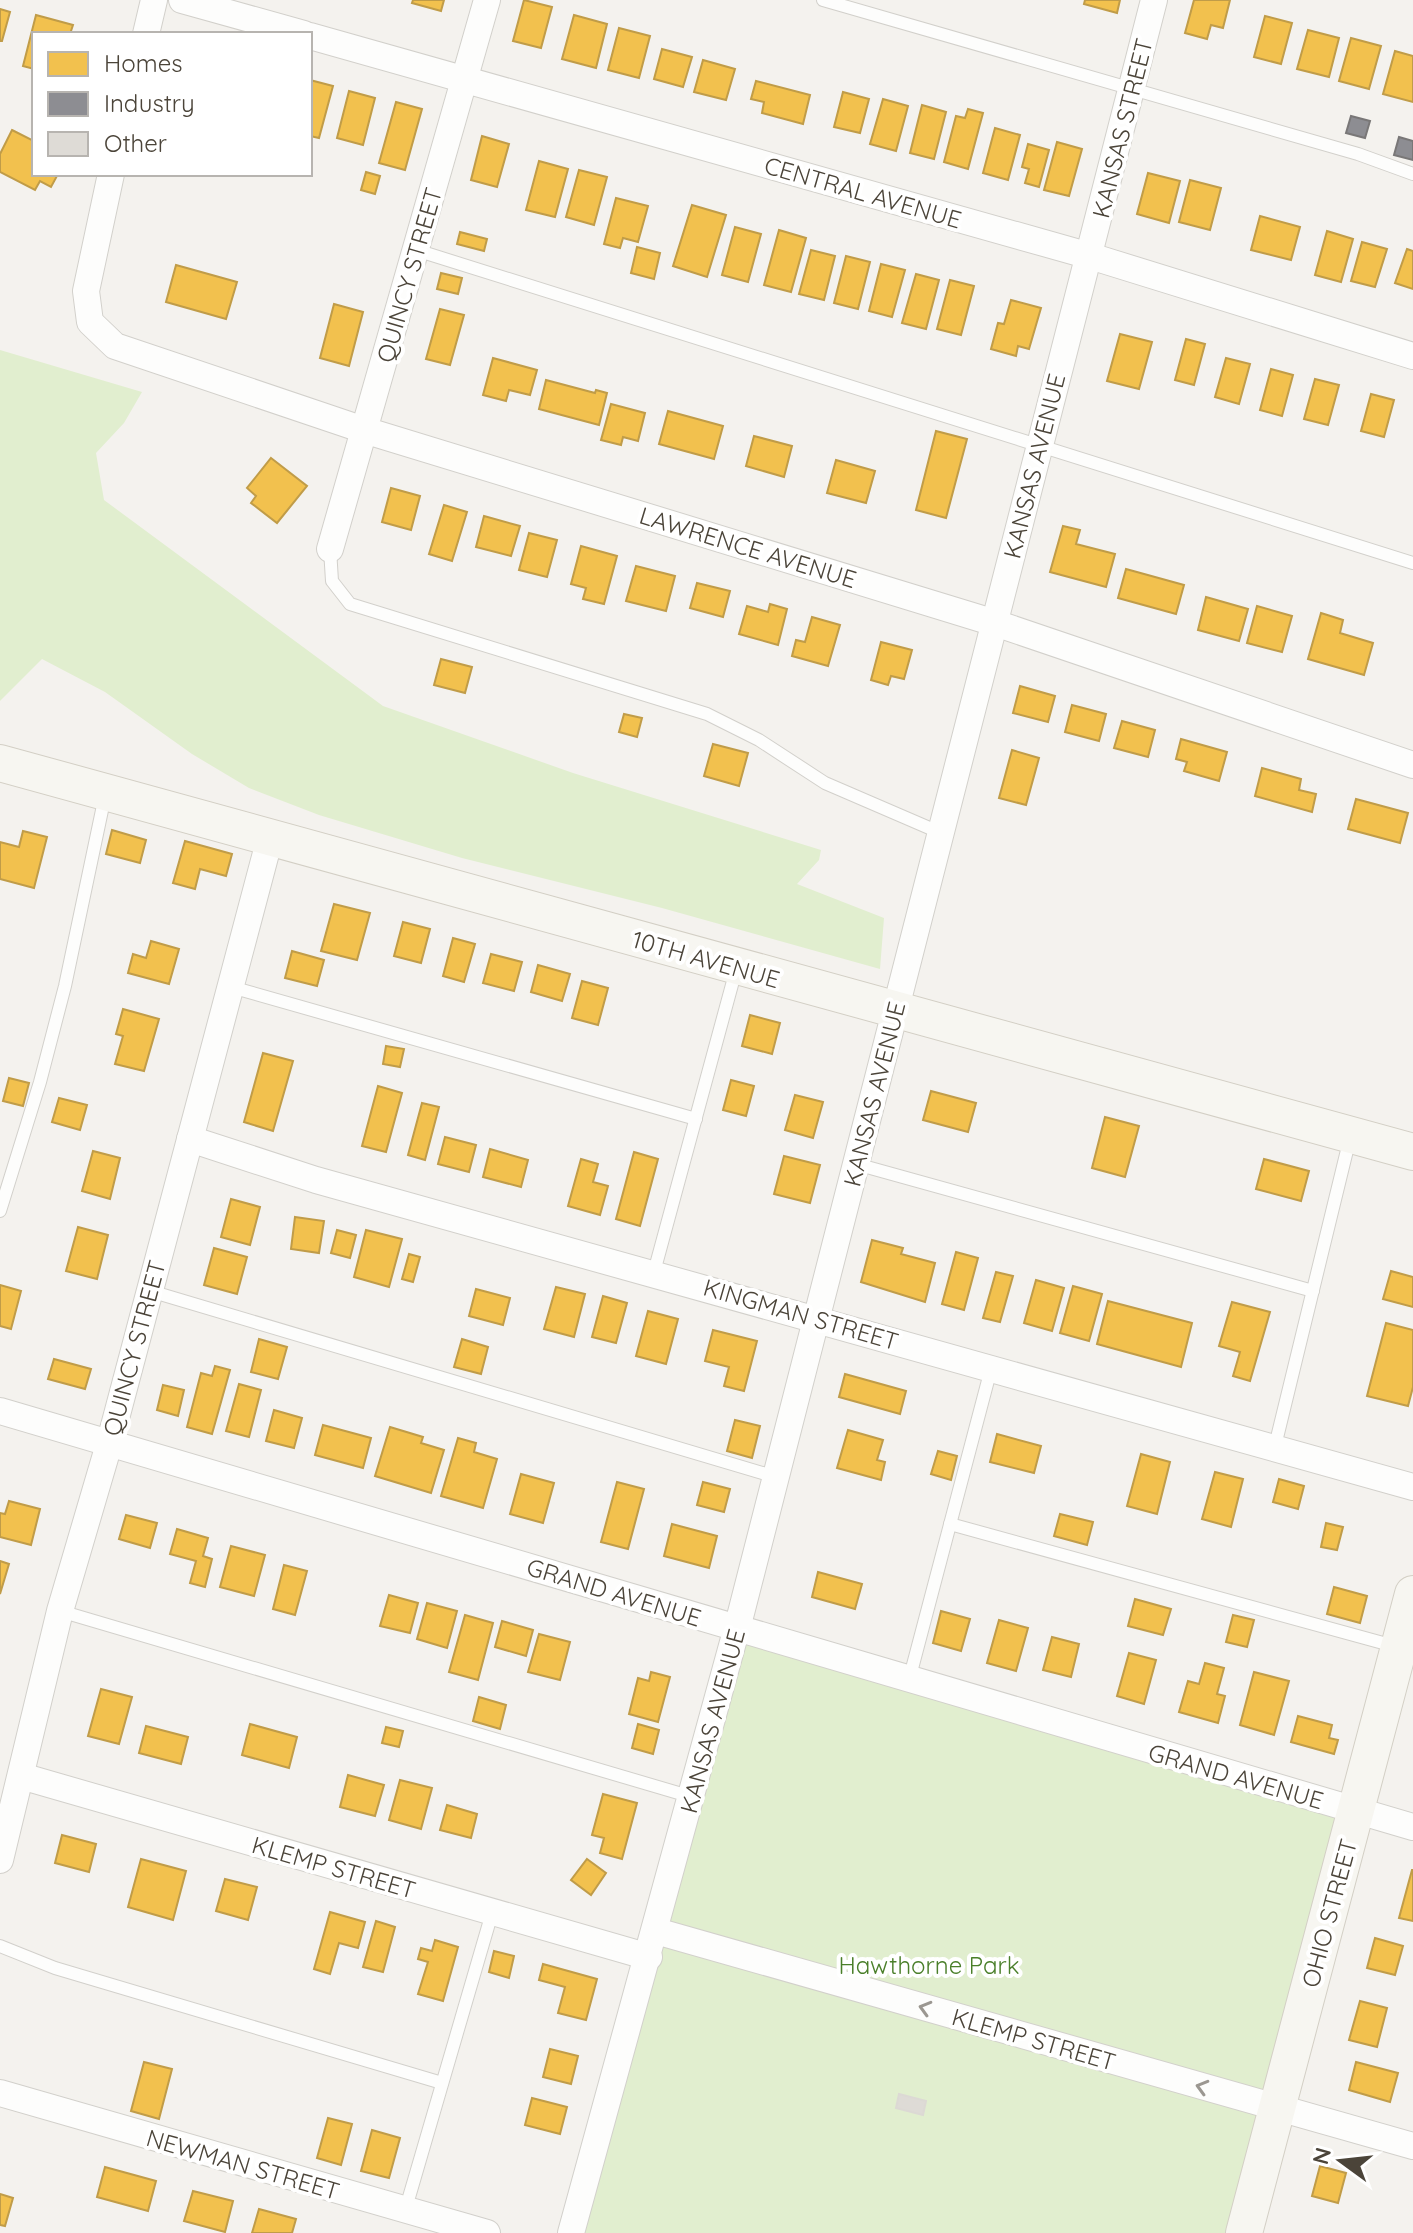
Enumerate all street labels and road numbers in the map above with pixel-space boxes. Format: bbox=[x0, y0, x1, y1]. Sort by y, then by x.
street label: KANSAS STREET bbox=[1085, 35, 1159, 221]
street label: CENTRAL AVENUE bbox=[761, 150, 965, 234]
street label: QUINCY STREET bbox=[370, 184, 448, 366]
street label: KANSAS AVENUE bbox=[997, 370, 1071, 562]
street label: LAWRENCE AVENUE bbox=[636, 500, 860, 594]
street label: 10TH AVENUE bbox=[629, 924, 783, 994]
street label: KANSAS AVENUE bbox=[837, 998, 911, 1190]
street label: QUINCY STREET bbox=[96, 1257, 172, 1439]
street label: KINGMAN STREET bbox=[700, 1272, 902, 1356]
street label: GRAND AVENUE bbox=[523, 1551, 705, 1633]
street label: KANSAS AVENUE bbox=[673, 1626, 751, 1816]
street label: GRAND AVENUE bbox=[1145, 1737, 1327, 1815]
street label: KLEMP STREET bbox=[249, 1829, 419, 1905]
street label: OHIO STREET bbox=[1295, 1835, 1363, 1991]
street label: KLEMP STREET bbox=[949, 2001, 1119, 2077]
street label: NEWMAN STREET bbox=[143, 2122, 343, 2206]

